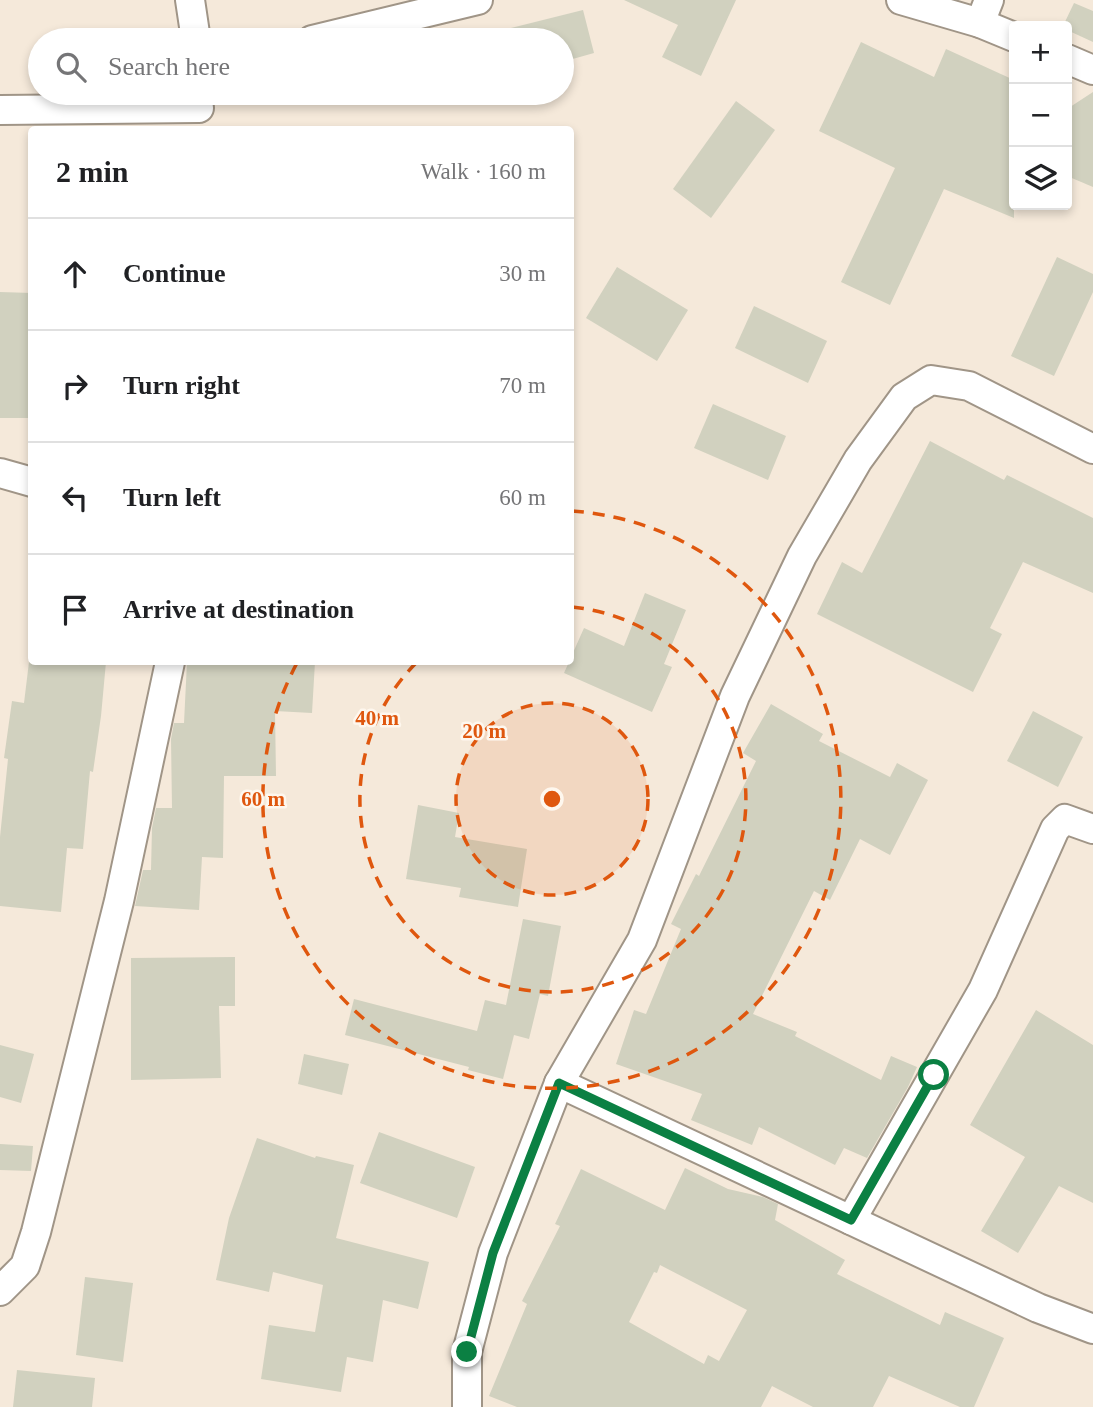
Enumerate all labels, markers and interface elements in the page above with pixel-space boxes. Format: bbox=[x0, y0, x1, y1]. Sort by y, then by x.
map controls bbox=[1009, 21, 1072, 210]
button: + bbox=[1009, 21, 1072, 84]
search box bbox=[28, 28, 574, 105]
icon: search bbox=[52, 48, 90, 86]
text: Search here bbox=[108, 52, 230, 81]
button: − bbox=[1009, 84, 1072, 147]
button: layers bbox=[1009, 147, 1072, 210]
text: 2 min bbox=[56, 155, 129, 188]
text: Walk · 160 m bbox=[421, 159, 546, 184]
icon: ahead bbox=[56, 255, 94, 293]
text: Continue bbox=[123, 259, 226, 288]
text: 30 m bbox=[499, 261, 546, 286]
icon: right bbox=[56, 367, 94, 405]
text: Turn right bbox=[123, 371, 240, 400]
text: 70 m bbox=[499, 373, 546, 398]
icon: left bbox=[56, 479, 94, 517]
text: Turn left bbox=[123, 483, 221, 512]
text: 60 m bbox=[499, 485, 546, 510]
icon: arrive bbox=[56, 591, 94, 629]
text: Arrive at destination bbox=[123, 595, 354, 624]
text: 40 m bbox=[355, 706, 399, 730]
text: 20 m bbox=[462, 719, 506, 743]
text: 60 m bbox=[241, 787, 285, 811]
centre of rings bbox=[540, 787, 564, 811]
route start bbox=[918, 1059, 949, 1090]
route end bbox=[451, 1336, 482, 1367]

